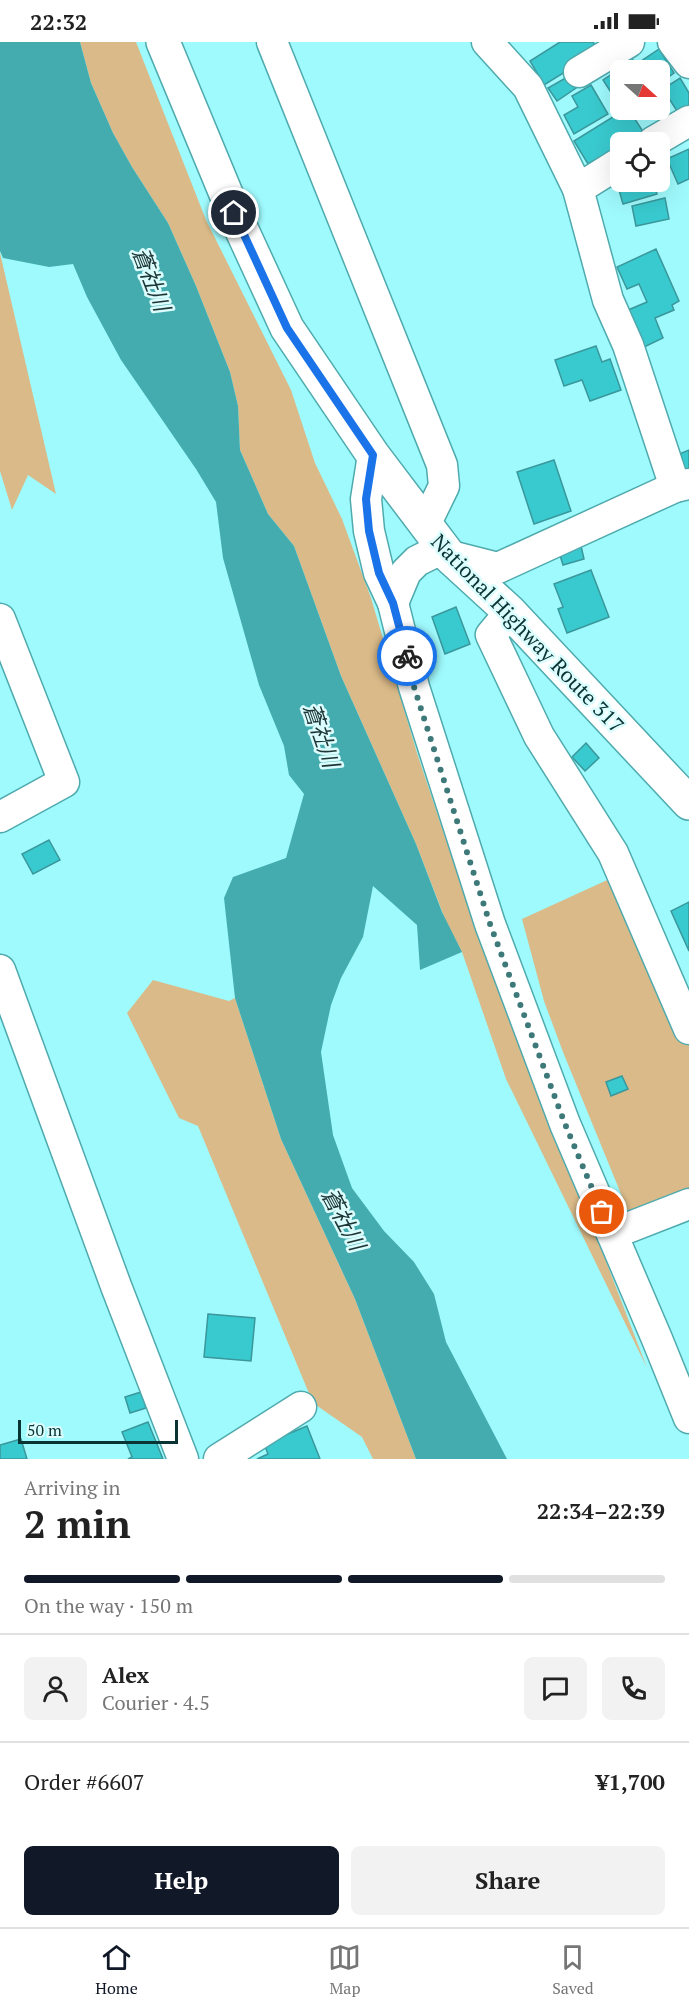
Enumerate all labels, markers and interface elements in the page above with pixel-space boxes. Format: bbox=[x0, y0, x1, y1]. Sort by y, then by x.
text: 22:32 bbox=[30, 7, 87, 36]
north arrow bbox=[610, 60, 670, 120]
map controls bbox=[610, 60, 670, 192]
button: locate bbox=[610, 132, 670, 192]
pin bbox=[208, 187, 259, 238]
icon: home bbox=[217, 196, 250, 229]
water label: 蒼社川 bbox=[127, 243, 178, 317]
street label: National Highway Route 317 bbox=[425, 527, 631, 739]
courier bbox=[377, 626, 437, 686]
icon: bike bbox=[391, 640, 424, 673]
water label: 蒼社川 bbox=[298, 699, 347, 773]
water label: 蒼社川 bbox=[316, 1183, 373, 1257]
pin bbox=[576, 1186, 627, 1237]
icon: bag bbox=[585, 1195, 618, 1228]
scale bar bbox=[18, 1417, 178, 1444]
text: 50 m bbox=[27, 1419, 62, 1441]
text: Arriving in bbox=[24, 1474, 120, 1501]
text: 22:34–22:39 bbox=[537, 1496, 665, 1525]
text: 2 min bbox=[24, 1497, 131, 1549]
text: On the way · 150 m bbox=[24, 1592, 193, 1619]
button: person bbox=[24, 1657, 87, 1720]
button: chat bbox=[524, 1657, 587, 1720]
button: phone bbox=[602, 1657, 665, 1720]
text: Alex bbox=[102, 1660, 149, 1689]
text: Courier · 4.5 bbox=[102, 1689, 210, 1716]
text: Order #6607 bbox=[24, 1767, 144, 1796]
text: ¥1,700 bbox=[596, 1767, 665, 1796]
button: Help bbox=[24, 1846, 339, 1915]
button: Share bbox=[351, 1846, 665, 1915]
tab: Home bbox=[95, 1941, 138, 1999]
tab: Map bbox=[328, 1941, 361, 1999]
tab: Saved bbox=[552, 1941, 594, 1999]

